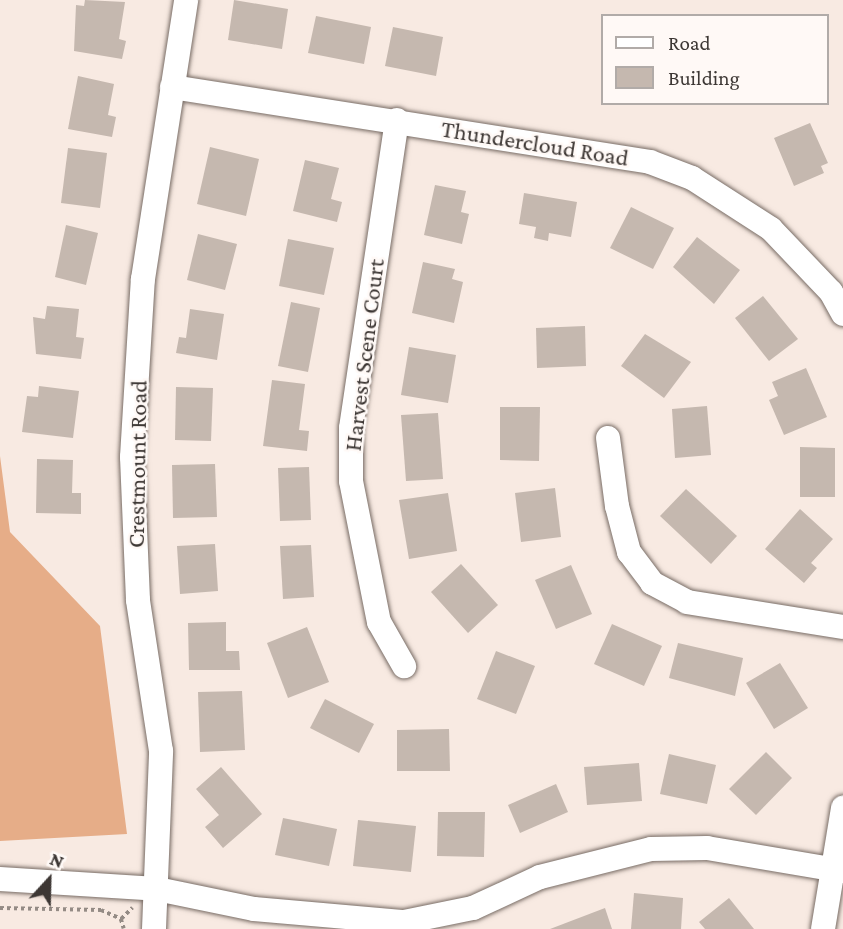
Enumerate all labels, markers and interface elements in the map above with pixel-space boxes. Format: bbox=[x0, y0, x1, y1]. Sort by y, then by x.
legend bbox=[602, 14, 829, 105]
text: Road bbox=[668, 31, 711, 55]
text: Building bbox=[668, 66, 740, 90]
street label: Thundercloud Road bbox=[439, 114, 631, 172]
street label: Harvest Scene Court bbox=[338, 257, 390, 453]
street label: Crestmount Road bbox=[121, 380, 153, 548]
north arrow bbox=[14, 845, 84, 915]
text: N bbox=[47, 848, 67, 872]

